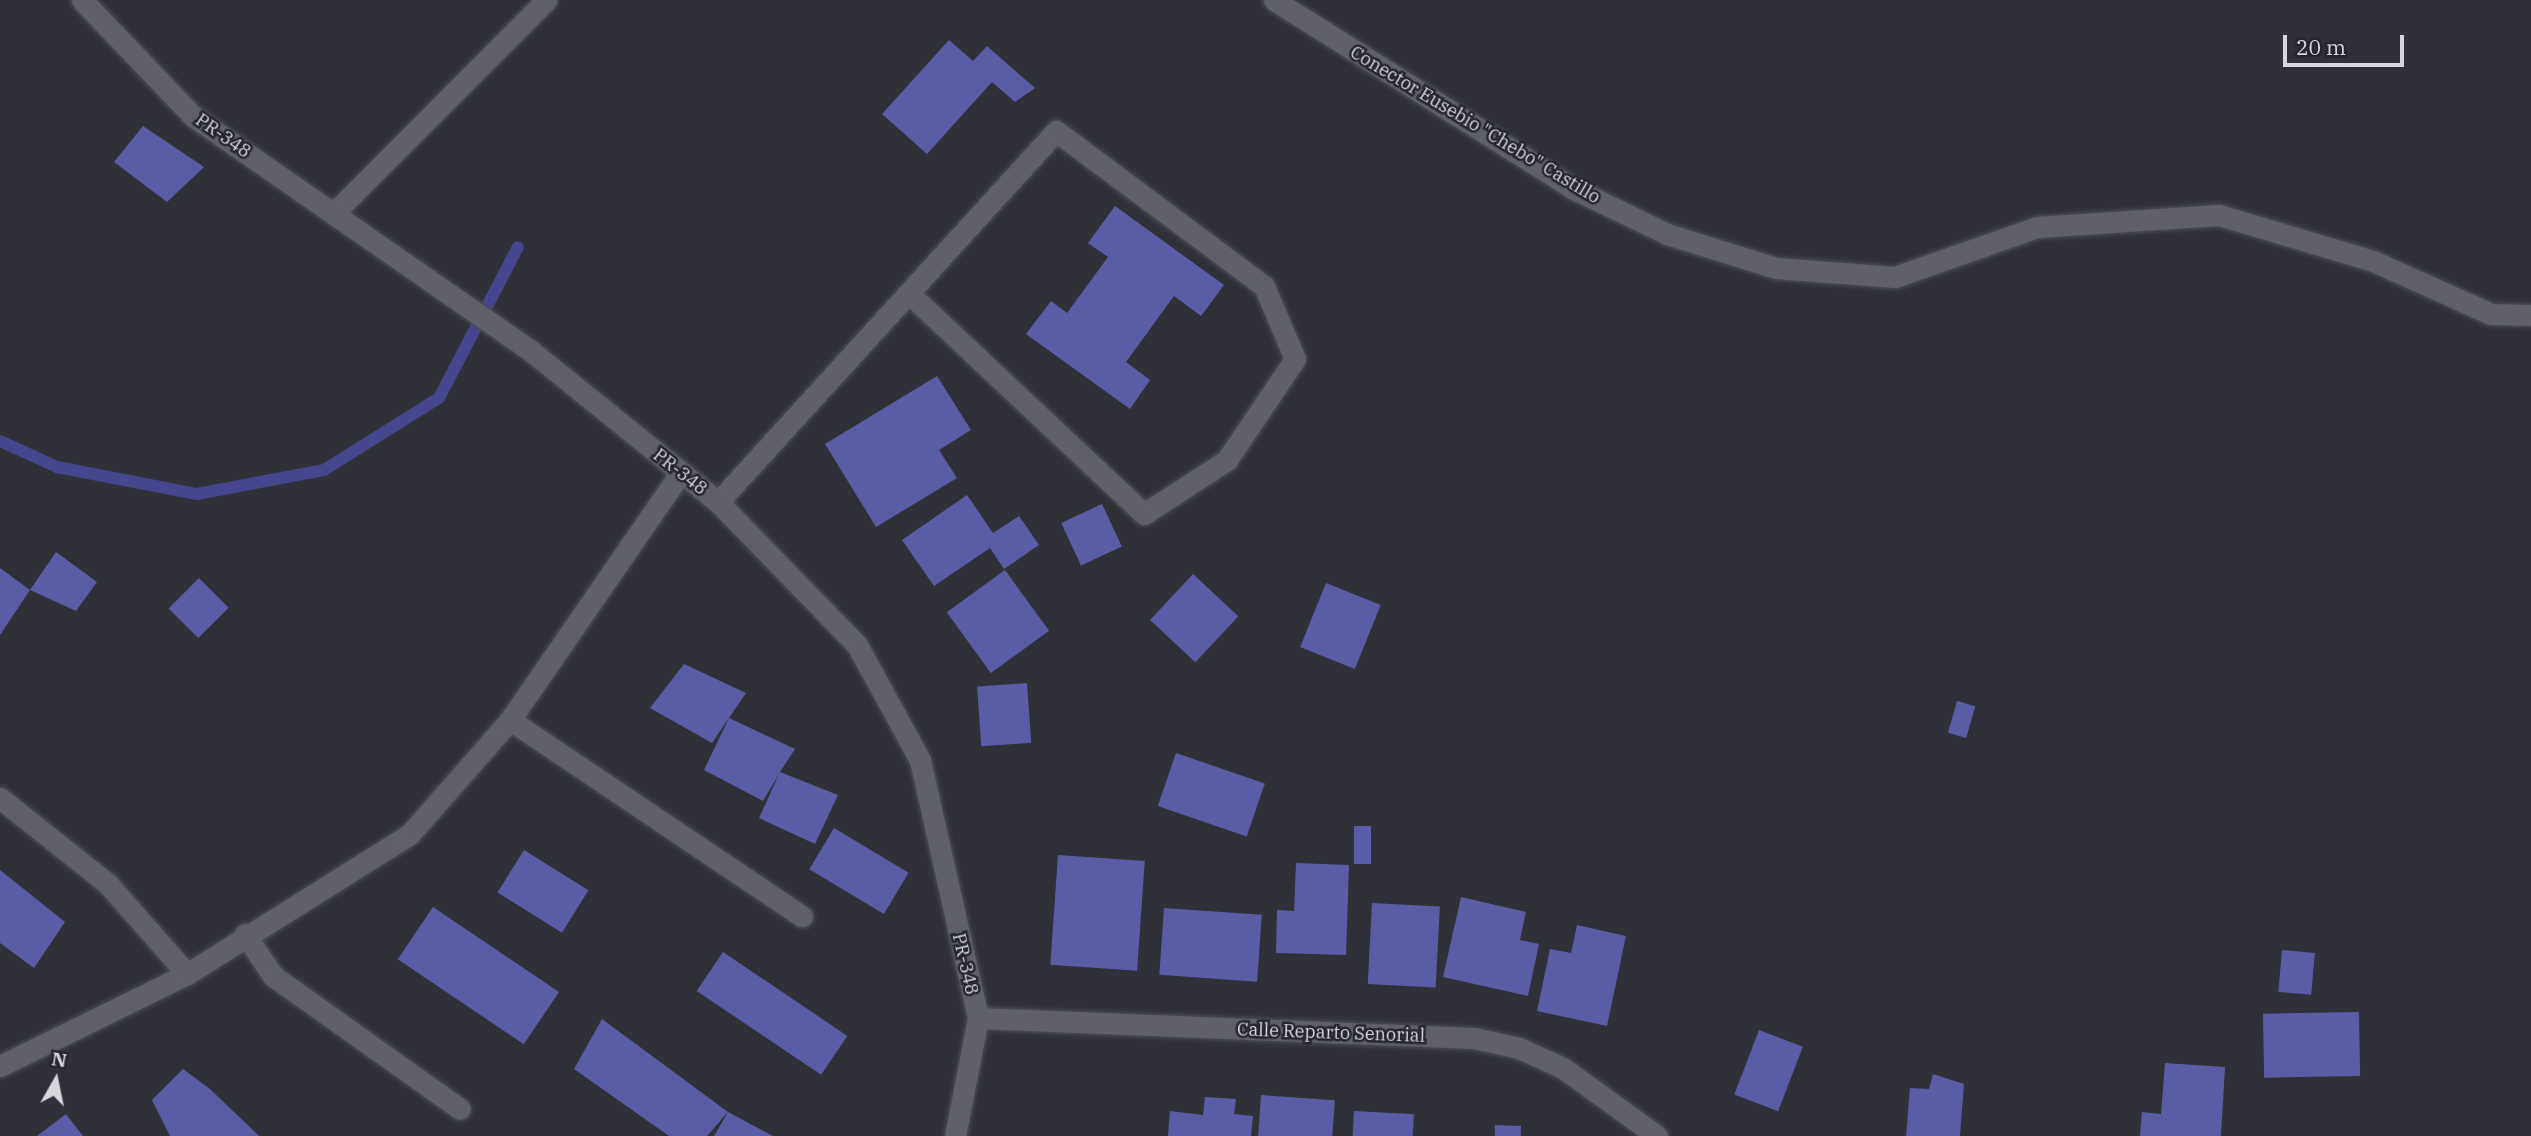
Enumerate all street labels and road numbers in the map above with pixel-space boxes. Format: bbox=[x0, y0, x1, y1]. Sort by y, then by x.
street label: Conector Eusebio "Chebo" Castillo bbox=[1346, 42, 1604, 208]
street label: PR-348 bbox=[191, 109, 255, 163]
street label: PR-348 bbox=[649, 444, 711, 500]
street label: PR-348 bbox=[947, 931, 983, 997]
street label: Calle Reparto Senorial bbox=[1237, 1019, 1425, 1047]

